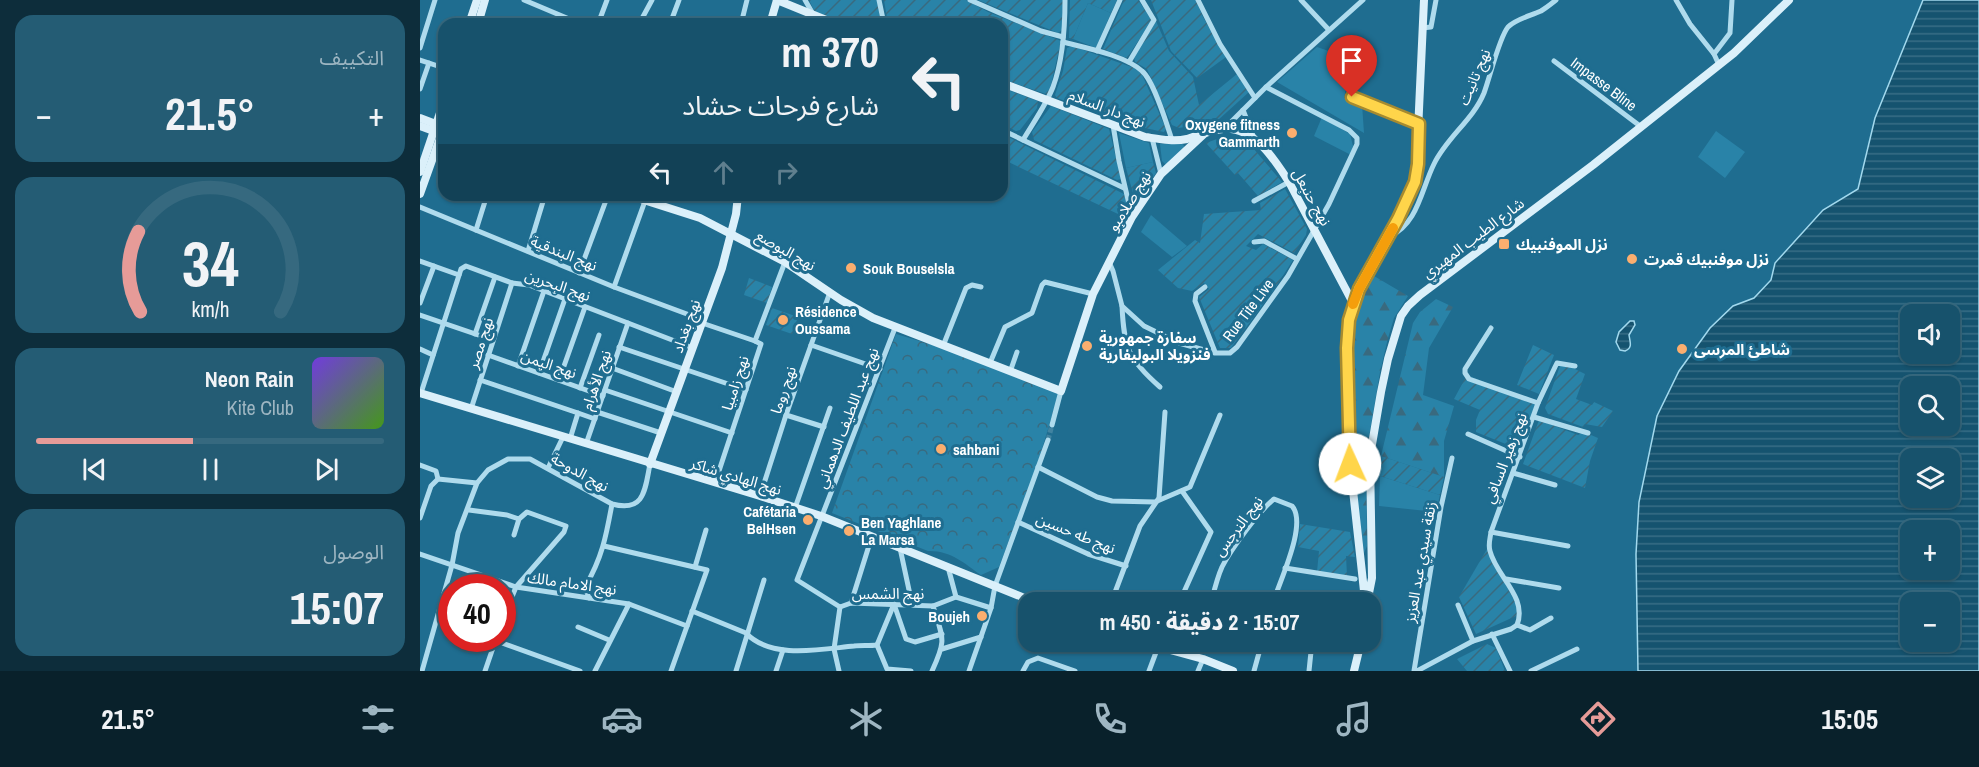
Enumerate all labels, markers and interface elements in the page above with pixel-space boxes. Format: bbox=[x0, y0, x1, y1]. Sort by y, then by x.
text: 370 m bbox=[781, 24, 879, 80]
pin bbox=[1326, 35, 1377, 97]
icon: left bbox=[900, 42, 978, 120]
text: التكييف bbox=[320, 44, 384, 71]
icon: arrive bbox=[1335, 44, 1368, 77]
street label: نهج تانيت bbox=[1453, 45, 1497, 109]
street label: Impasse Bline bbox=[1567, 52, 1642, 116]
text: 21.5° bbox=[165, 83, 255, 144]
street label: نهج دار السلام bbox=[1065, 84, 1149, 134]
text: شارع فرحات حشاد bbox=[682, 87, 879, 123]
text: − bbox=[36, 92, 52, 136]
text: + bbox=[368, 92, 384, 136]
place label: Oxygene fitness Gammarth bbox=[1185, 114, 1280, 152]
marker: Oxygene fitness Gammarth bbox=[1285, 126, 1299, 140]
icon: left bbox=[644, 156, 677, 189]
icon: ahead bbox=[707, 156, 740, 189]
icon: right bbox=[770, 156, 803, 189]
street label: نهج حنبعل bbox=[1286, 164, 1336, 230]
street label: نهج صلامبو bbox=[1102, 167, 1157, 236]
street label: شارع الطيب المهيري bbox=[1418, 193, 1530, 285]
text: 34 bbox=[182, 221, 238, 305]
street label: نهج البوصع bbox=[751, 224, 820, 277]
street label: نهج البندقية bbox=[527, 230, 600, 278]
place label: نزل الموفنبيك bbox=[1516, 234, 1608, 255]
marker: نزل الموفنبيك bbox=[1497, 237, 1511, 251]
place label: نزل موفنبيك قمرت bbox=[1644, 249, 1769, 270]
marker: نزل موفنبيك قمرت bbox=[1625, 252, 1639, 266]
place label: Souk Bouselsla bbox=[863, 258, 955, 279]
marker: Souk Bouselsla bbox=[844, 261, 858, 275]
street label: نهج البحرين bbox=[522, 264, 594, 308]
street label: Rue Tite Live bbox=[1218, 274, 1279, 346]
text: km/h bbox=[191, 295, 229, 324]
street label: نهج بغداد bbox=[667, 296, 707, 356]
place label: Résidence Oussama bbox=[795, 301, 857, 339]
map controls bbox=[1900, 304, 1960, 652]
button: sound bbox=[1900, 304, 1960, 364]
marker: Résidence Oussama bbox=[776, 313, 790, 327]
street label: نهج مصر bbox=[462, 315, 500, 373]
place label: سفارة جمهورية فنزويلا البوليفارية bbox=[1099, 327, 1210, 365]
marker: سفارة جمهورية فنزويلا البوليفارية bbox=[1080, 339, 1094, 353]
place label: شاطئ المرسى bbox=[1694, 339, 1790, 360]
marker: شاطئ المرسى bbox=[1675, 342, 1689, 356]
street label: نهج اليمن bbox=[518, 345, 580, 385]
street label: نهج عبد اللطيف الدهماني bbox=[810, 345, 885, 492]
street label: نهج الأهرام bbox=[576, 347, 618, 413]
street label: نهج زامبيا bbox=[716, 353, 756, 414]
street label: نهج روما bbox=[765, 363, 803, 417]
text: Neon Rain bbox=[205, 364, 294, 394]
button: search bbox=[1900, 376, 1960, 436]
text: Kite Club bbox=[227, 394, 294, 421]
street label: نهج زهير السافي bbox=[1478, 410, 1534, 507]
position arrow bbox=[1318, 432, 1382, 496]
place label: sahbani bbox=[953, 439, 1000, 460]
marker: sahbani bbox=[934, 442, 948, 456]
street label: نهج الدوحة bbox=[546, 448, 613, 498]
button: layers bbox=[1900, 448, 1960, 508]
street label: نهج الهادي شاكر bbox=[686, 452, 784, 502]
icon: previous bbox=[78, 453, 111, 486]
icon: pause bbox=[194, 453, 227, 486]
icon: next bbox=[310, 453, 343, 486]
street label: نهج النرجس bbox=[1208, 491, 1269, 562]
street label: زنقة سيدي عبد العزيز bbox=[1399, 500, 1442, 625]
place label: Cafétaria BelHsen bbox=[743, 501, 796, 539]
street label: نهج طه حسين bbox=[1032, 508, 1119, 560]
place label: Ben Yaghlane La Marsa bbox=[861, 512, 942, 550]
marker: Cafétaria BelHsen bbox=[801, 513, 815, 527]
button: + bbox=[1900, 520, 1960, 580]
marker: Ben Yaghlane La Marsa bbox=[842, 524, 856, 538]
text: الوصول bbox=[323, 538, 384, 565]
street label: نهج الامام مالك bbox=[526, 566, 618, 602]
speed limit sign: 40 bbox=[438, 574, 516, 652]
text: 15:07 bbox=[290, 577, 384, 638]
street label: نهج الشمس bbox=[852, 583, 924, 606]
button: − bbox=[1900, 592, 1960, 652]
place label: Boujeh bbox=[928, 606, 970, 627]
text: 15:07 · 2 دقيقة · 450 m bbox=[1100, 607, 1299, 637]
marker: Boujeh bbox=[975, 609, 989, 623]
icon: filters bbox=[357, 698, 399, 740]
icon: car bbox=[601, 698, 643, 740]
icon: climate bbox=[845, 698, 887, 740]
icon: phone bbox=[1089, 698, 1131, 740]
icon: music bbox=[1333, 698, 1375, 740]
icon: directions bbox=[1577, 698, 1619, 740]
text: 21.5° bbox=[101, 701, 155, 737]
text: 15:05 bbox=[1821, 701, 1878, 737]

